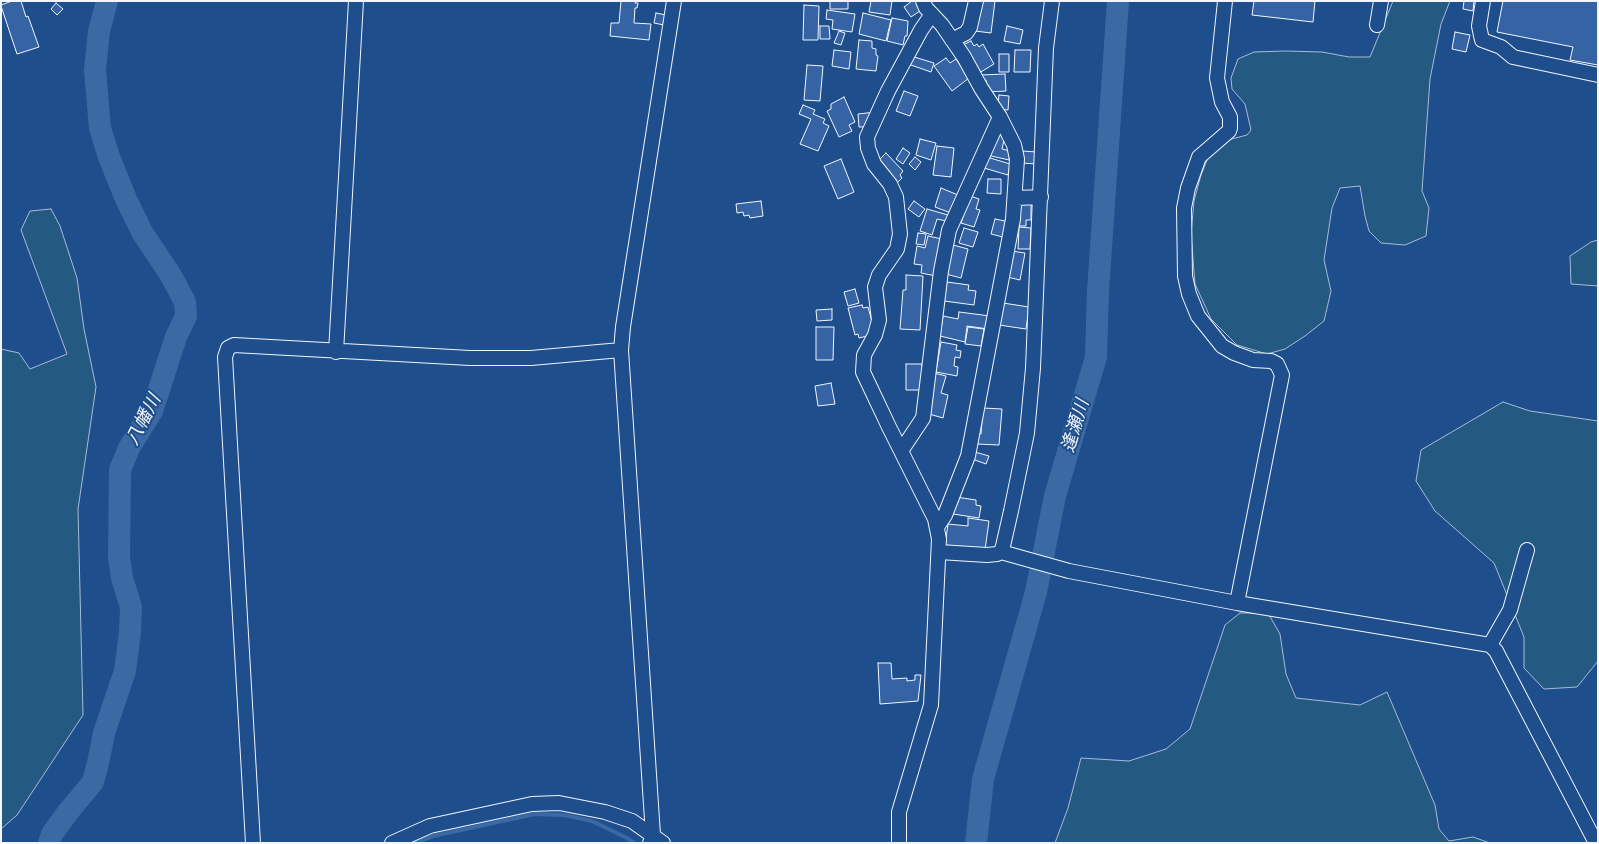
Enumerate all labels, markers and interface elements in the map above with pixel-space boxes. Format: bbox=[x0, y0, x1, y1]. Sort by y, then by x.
water label: 八幡川 bbox=[122, 391, 166, 449]
water label: 逢瀬川 bbox=[1058, 397, 1094, 455]

